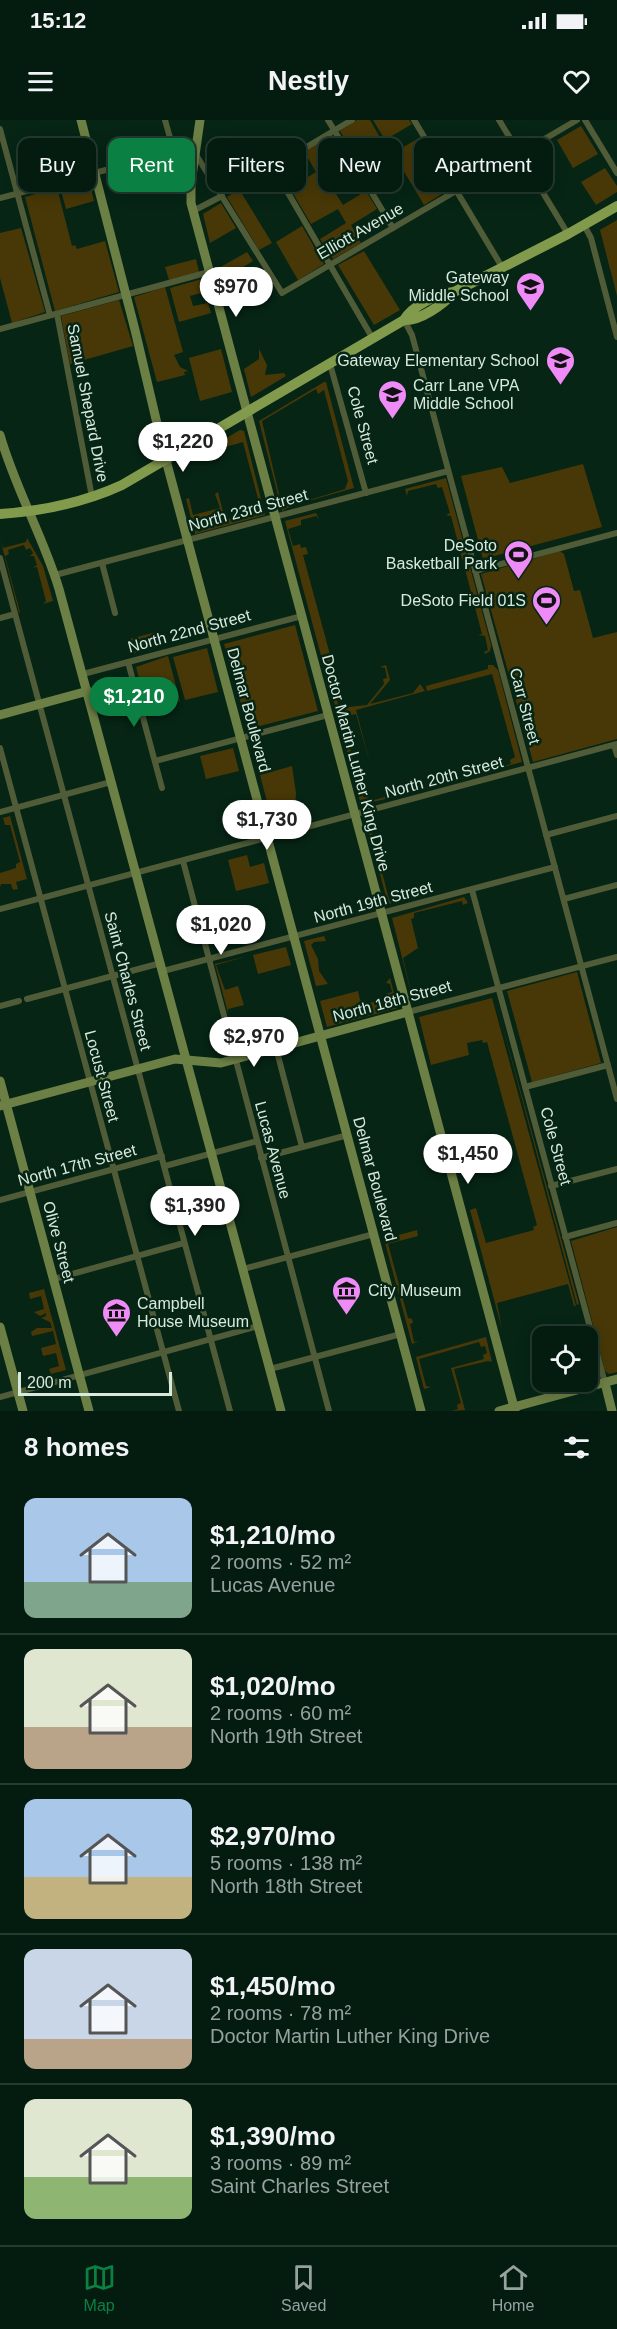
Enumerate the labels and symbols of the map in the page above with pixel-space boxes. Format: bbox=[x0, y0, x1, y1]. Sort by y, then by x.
street label: Elliott Avenue bbox=[314, 199, 406, 263]
pin: $970 bbox=[200, 267, 272, 318]
place label: Gateway Middle School bbox=[409, 269, 509, 304]
school or university icon: Gateway Middle School bbox=[514, 270, 546, 312]
street label: Samuel Shepard Drive bbox=[64, 322, 112, 484]
school or university icon: Gateway Elementary School bbox=[544, 344, 576, 386]
place label: Gateway Elementary School bbox=[337, 352, 539, 369]
place label: Carr Lane VPA Middle School bbox=[413, 377, 520, 412]
school or university icon: Carr Lane VPA Middle School bbox=[376, 378, 408, 420]
street label: Cole Street bbox=[344, 384, 382, 466]
pin: $1,220 bbox=[134, 422, 232, 473]
street label: North 23rd Street bbox=[187, 486, 310, 534]
place label: DeSoto Basketball Park bbox=[386, 537, 498, 572]
sports icon: DeSoto Basketball Park bbox=[502, 538, 534, 580]
sports icon: DeSoto Field 01S bbox=[531, 584, 563, 626]
place label: DeSoto Field 01S bbox=[401, 592, 526, 609]
street label: North 22nd Street bbox=[126, 606, 253, 656]
street label: Delmar Boulevard bbox=[224, 646, 274, 774]
street label: Doctor Martin Luther King Drive bbox=[319, 653, 393, 874]
street label: Carr Street bbox=[507, 666, 543, 747]
pin: $1,210 bbox=[85, 677, 183, 728]
street label: North 20th Street bbox=[383, 753, 506, 801]
pin: $1,730 bbox=[218, 800, 316, 851]
street label: North 19th Street bbox=[312, 878, 435, 926]
pin: $1,020 bbox=[172, 905, 270, 956]
street label: Saint Charles Street bbox=[101, 910, 155, 1053]
street label: North 18th Street bbox=[331, 977, 454, 1025]
pin: $2,970 bbox=[205, 1017, 303, 1068]
street label: Locust Street bbox=[82, 1028, 123, 1124]
street label: Lucas Avenue bbox=[252, 1099, 294, 1201]
street label: Cole Street bbox=[537, 1105, 575, 1187]
street label: Delmar Boulevard bbox=[350, 1115, 400, 1243]
pin: $1,450 bbox=[419, 1134, 517, 1185]
street label: North 17th Street bbox=[16, 1141, 139, 1189]
pin: $1,390 bbox=[146, 1186, 244, 1237]
street label: Olive Street bbox=[40, 1199, 78, 1285]
museum icon: City Museum bbox=[331, 1274, 363, 1316]
place label: City Museum bbox=[368, 1282, 461, 1299]
place label: Campbell House Museum bbox=[137, 1295, 249, 1330]
museum icon: Campbell House Museum bbox=[100, 1296, 132, 1338]
scale bar bbox=[18, 1369, 172, 1396]

